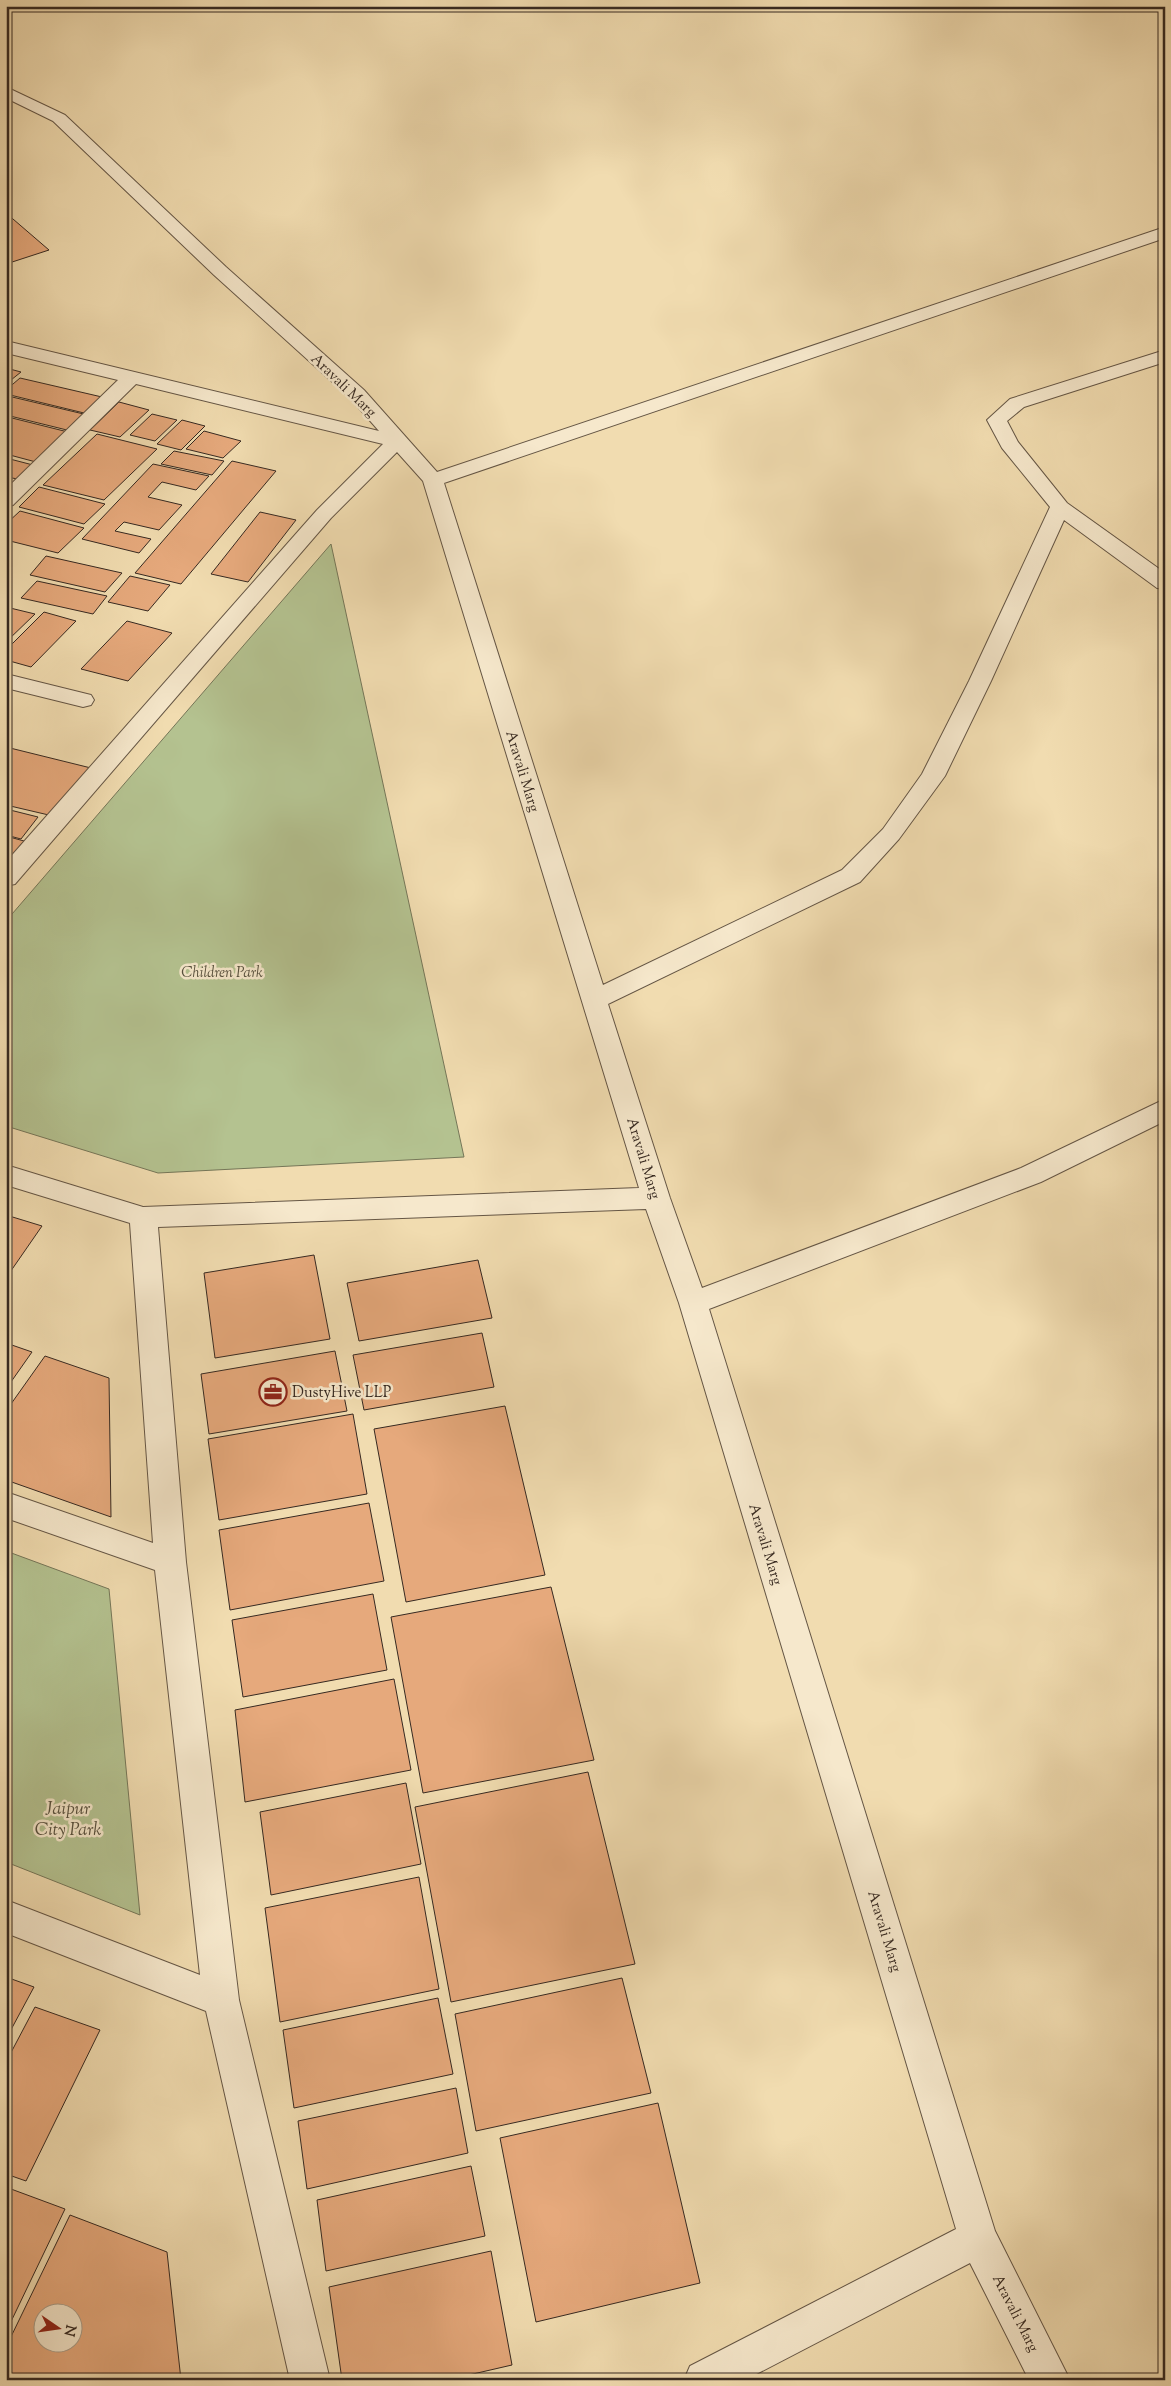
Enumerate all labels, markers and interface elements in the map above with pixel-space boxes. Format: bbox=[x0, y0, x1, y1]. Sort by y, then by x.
street label: Aravali Marg bbox=[305, 349, 380, 423]
street label: Aravali Marg bbox=[499, 728, 544, 815]
park label: Children Park bbox=[181, 963, 263, 984]
street label: Aravali Marg bbox=[620, 1115, 665, 1202]
office icon: DustyHive LLP bbox=[258, 1377, 288, 1407]
place label: DustyHive LLP bbox=[292, 1383, 392, 1404]
street label: Aravali Marg bbox=[742, 1501, 787, 1588]
park label: Jaipur City Park bbox=[35, 1797, 101, 1844]
street label: Aravali Marg bbox=[861, 1888, 906, 1975]
street label: Aravali Marg bbox=[986, 2271, 1043, 2356]
north arrow bbox=[32, 2304, 82, 2354]
text: N bbox=[58, 2323, 80, 2338]

